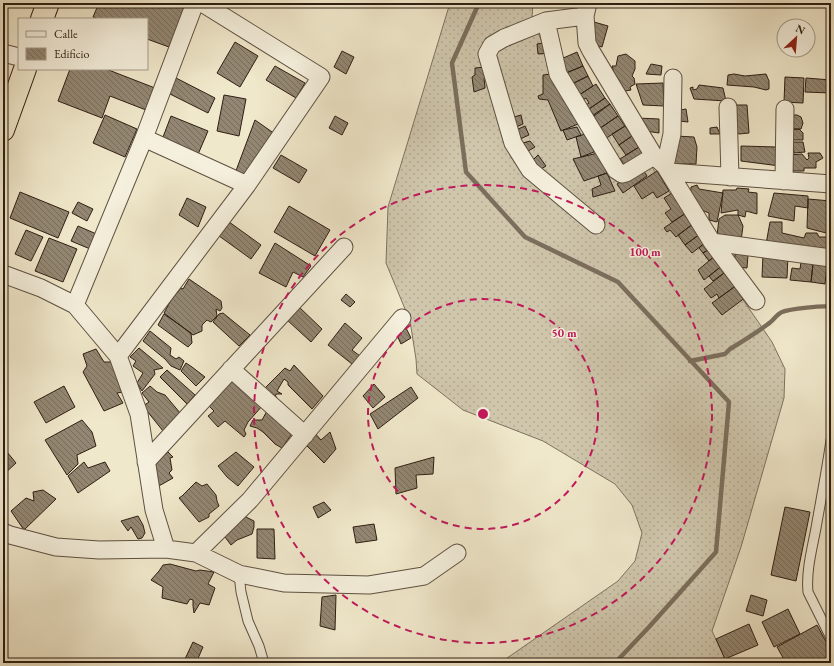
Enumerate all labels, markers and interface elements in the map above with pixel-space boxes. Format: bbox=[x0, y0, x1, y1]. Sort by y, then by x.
legend bbox=[18, 18, 148, 70]
north arrow bbox=[776, 18, 816, 58]
text: N bbox=[793, 21, 808, 37]
text: Calle bbox=[54, 26, 78, 42]
text: Edificio bbox=[54, 46, 90, 62]
text: 100 m bbox=[629, 244, 661, 260]
text: 50 m bbox=[551, 325, 577, 341]
centre of rings bbox=[476, 407, 490, 421]

